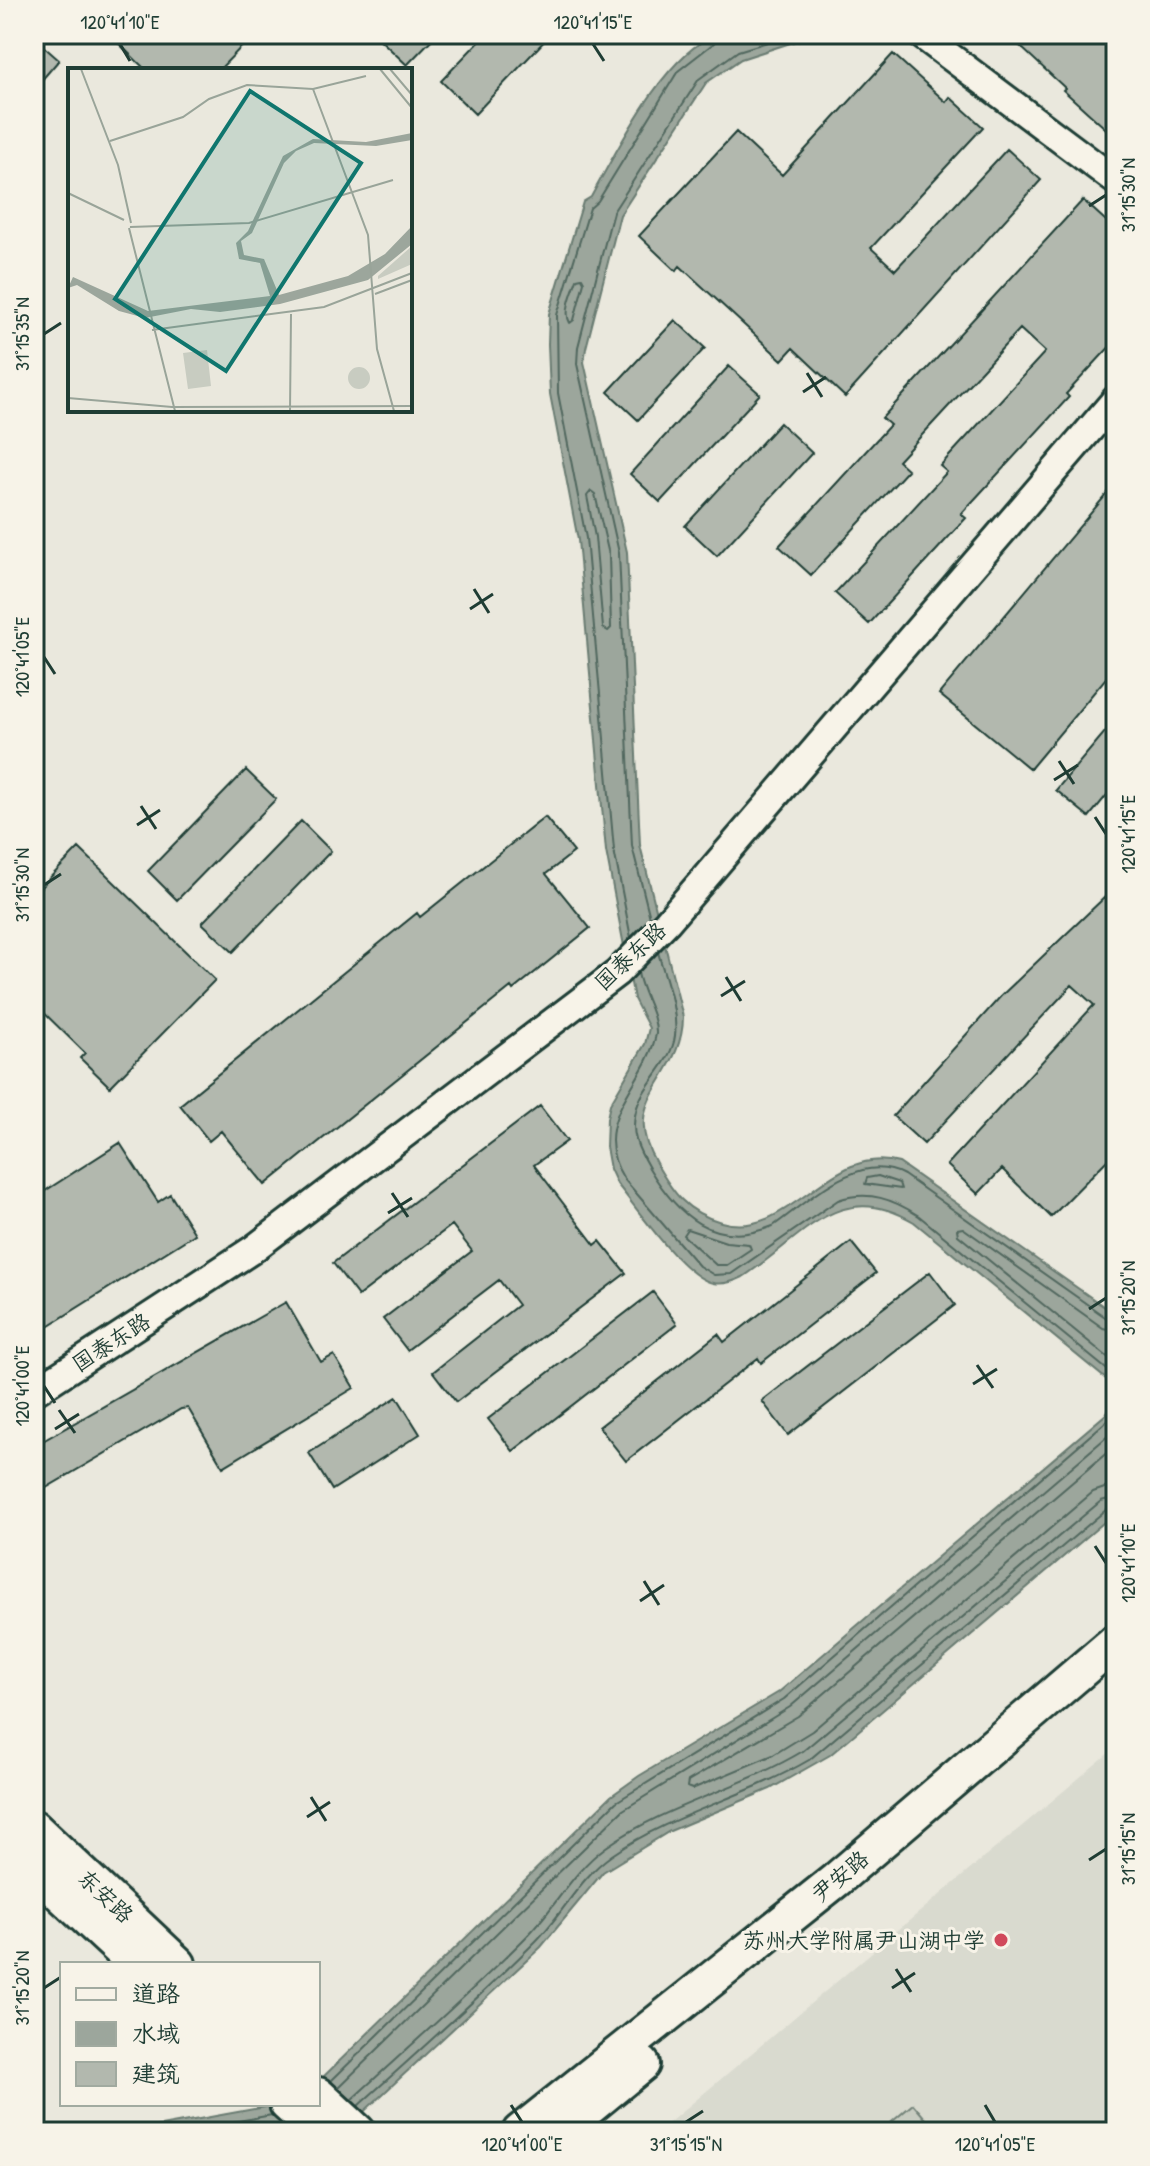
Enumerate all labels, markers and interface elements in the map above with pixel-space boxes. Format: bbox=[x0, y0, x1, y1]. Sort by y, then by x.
text: 120°41'10"E bbox=[80, 8, 160, 35]
text: 120°41'15"E bbox=[554, 8, 633, 35]
inset map bbox=[68, 68, 412, 412]
text: 31°15'30"N bbox=[1114, 158, 1141, 232]
text: 31°15'35"N bbox=[8, 297, 35, 371]
text: 120°41'05"E bbox=[8, 617, 35, 697]
text: 120°41'15"E bbox=[1114, 794, 1141, 873]
text: 31°15'30"N bbox=[8, 848, 35, 922]
street label: 国泰东路 bbox=[588, 915, 672, 997]
text: 31°15'20"N bbox=[1114, 1261, 1141, 1335]
street label: 国泰东路 bbox=[66, 1305, 156, 1379]
text: 120°41'00"E bbox=[8, 1345, 35, 1427]
text: 120°41'10"E bbox=[1114, 1523, 1141, 1603]
text: 31°15'15"N bbox=[1114, 1813, 1141, 1885]
street label: 尹安路 bbox=[805, 1843, 875, 1909]
street label: 东安路 bbox=[72, 1863, 140, 1929]
place label: 苏州大学附属尹山湖中学 bbox=[743, 1925, 985, 1955]
marker: 苏州大学附属尹山湖中学 bbox=[992, 1931, 1010, 1949]
text: 31°15'20"N bbox=[8, 1951, 35, 2025]
legend bbox=[60, 1962, 320, 2106]
text: 道路 bbox=[132, 1977, 180, 2009]
text: 水域 bbox=[132, 2017, 180, 2049]
text: 建筑 bbox=[132, 2057, 180, 2089]
text: 120°41'00"E bbox=[481, 2130, 563, 2157]
text: 31°15'15"N bbox=[650, 2130, 722, 2157]
text: 120°41'05"E bbox=[955, 2130, 1035, 2157]

